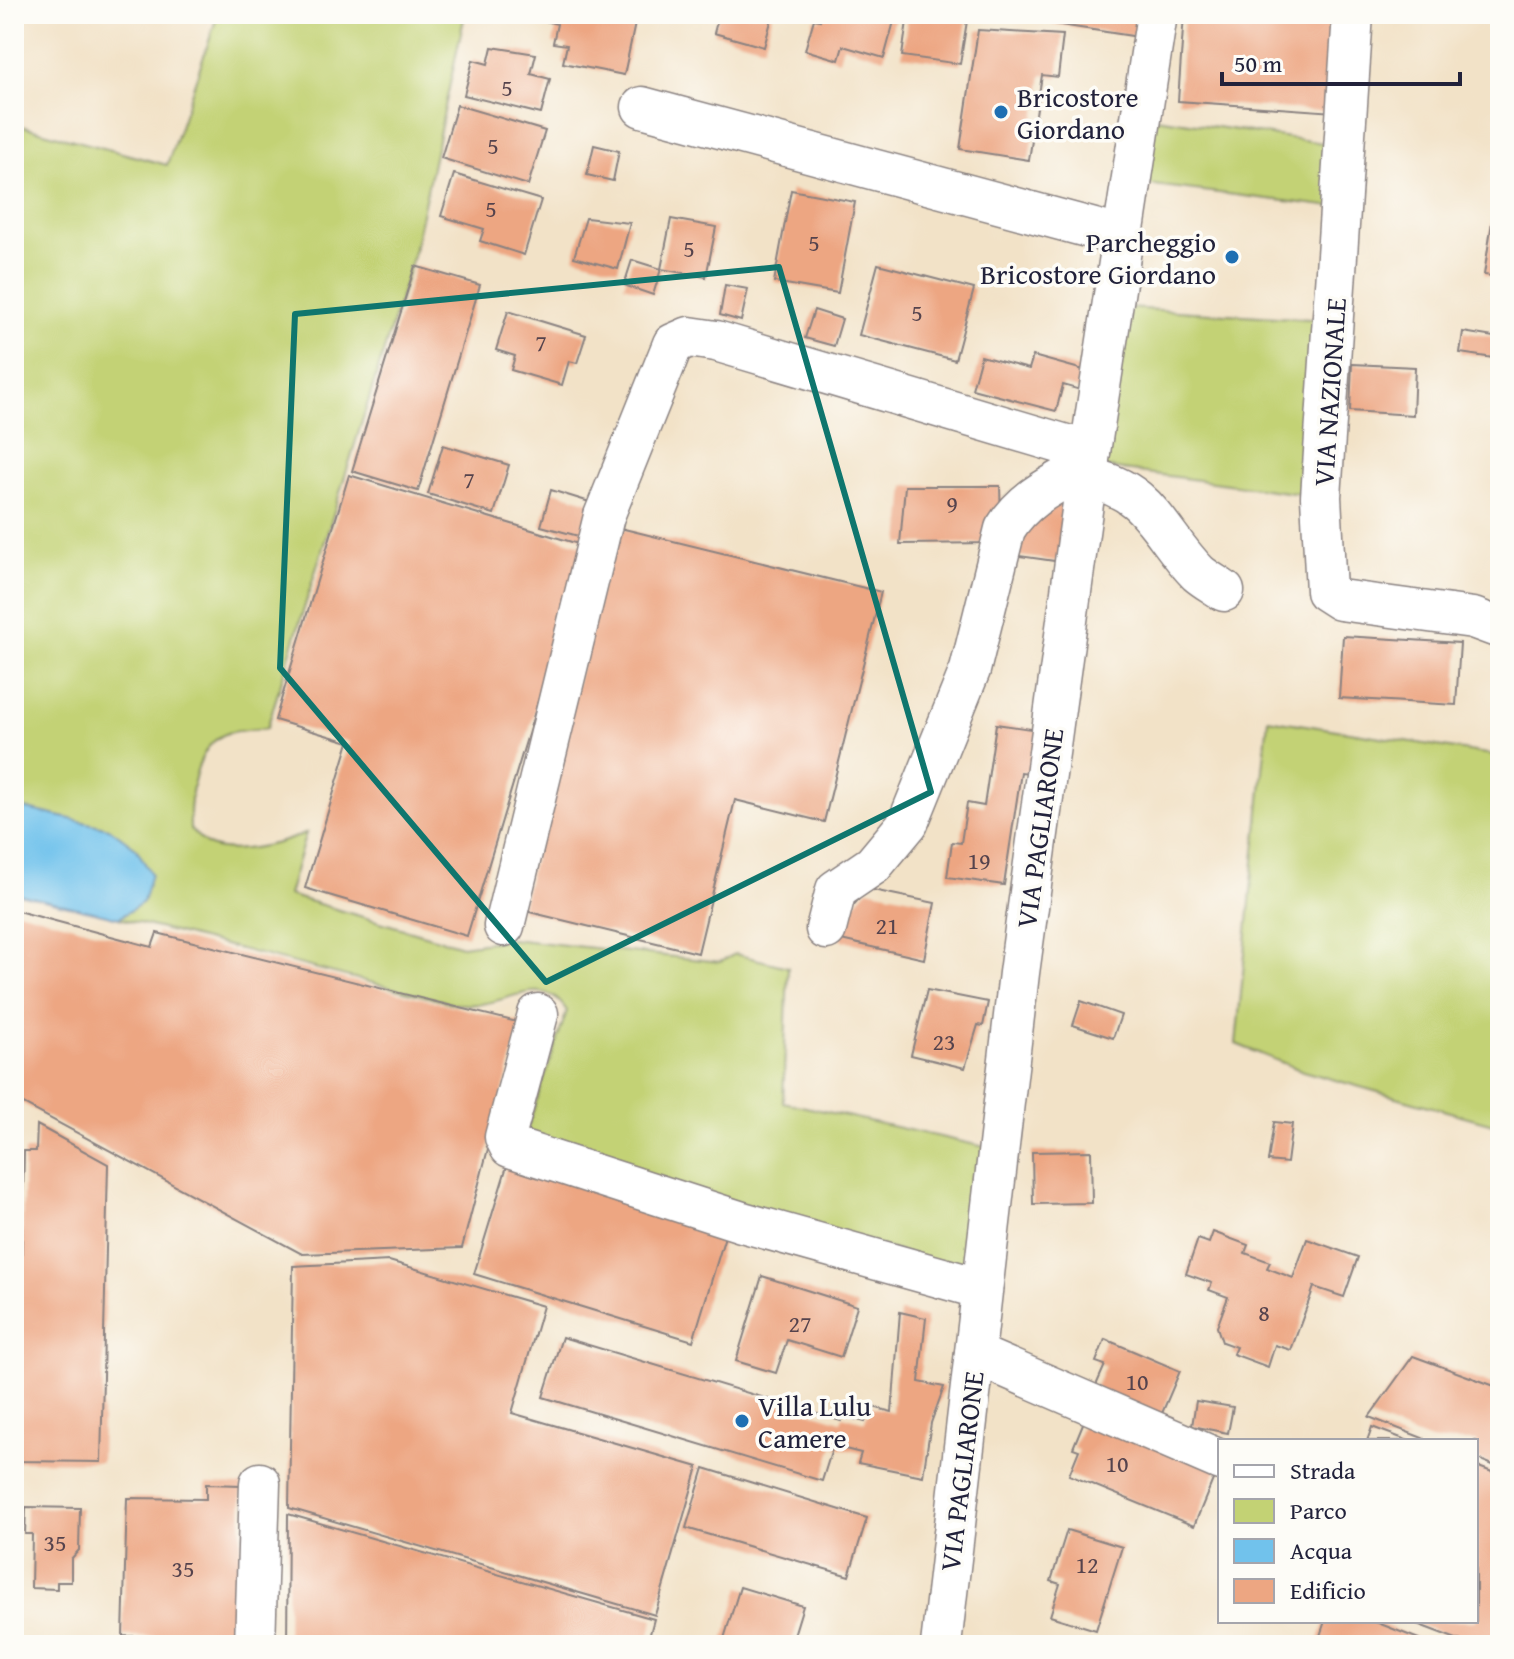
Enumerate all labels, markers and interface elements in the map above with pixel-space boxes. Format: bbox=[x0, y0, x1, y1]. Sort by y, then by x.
scale bar bbox=[1222, 36, 1460, 86]
text: 50 m bbox=[1234, 46, 1282, 81]
house number: 5 bbox=[501, 70, 513, 105]
place label: Bricostore Giordano bbox=[1017, 76, 1139, 149]
marker: Bricostore Giordano bbox=[992, 103, 1010, 121]
house number: 5 bbox=[487, 128, 499, 163]
house number: 5 bbox=[485, 191, 497, 226]
place label: Parcheggio Bricostore Giordano bbox=[980, 221, 1216, 294]
house number: 5 bbox=[808, 225, 820, 260]
house number: 5 bbox=[683, 231, 695, 266]
marker: Parcheggio Bricostore Giordano bbox=[1223, 248, 1241, 266]
house number: 5 bbox=[911, 295, 923, 330]
street label: VIA NAZIONALE bbox=[1302, 296, 1356, 488]
house number: 7 bbox=[535, 325, 547, 360]
house number: 7 bbox=[463, 462, 475, 497]
house number: 9 bbox=[946, 486, 958, 521]
street label: VIA PAGLIARONE bbox=[1005, 725, 1073, 931]
house number: 19 bbox=[967, 843, 991, 878]
house number: 21 bbox=[875, 908, 899, 943]
house number: 23 bbox=[932, 1024, 956, 1059]
house number: 8 bbox=[1258, 1295, 1270, 1330]
house number: 27 bbox=[788, 1306, 812, 1341]
house number: 10 bbox=[1125, 1364, 1149, 1399]
street label: VIA PAGLIARONE bbox=[928, 1369, 994, 1573]
place label: Villa Lulu Camere bbox=[758, 1385, 871, 1458]
marker: Villa Lulu Camere bbox=[733, 1412, 751, 1430]
legend bbox=[1218, 1439, 1478, 1623]
house number: 10 bbox=[1105, 1446, 1129, 1481]
text: Strada bbox=[1290, 1453, 1356, 1488]
text: Parco bbox=[1290, 1493, 1347, 1528]
house number: 35 bbox=[43, 1525, 67, 1560]
text: Acqua bbox=[1290, 1533, 1353, 1568]
house number: 12 bbox=[1075, 1547, 1099, 1582]
house number: 35 bbox=[171, 1551, 195, 1586]
text: Edificio bbox=[1290, 1573, 1366, 1608]

